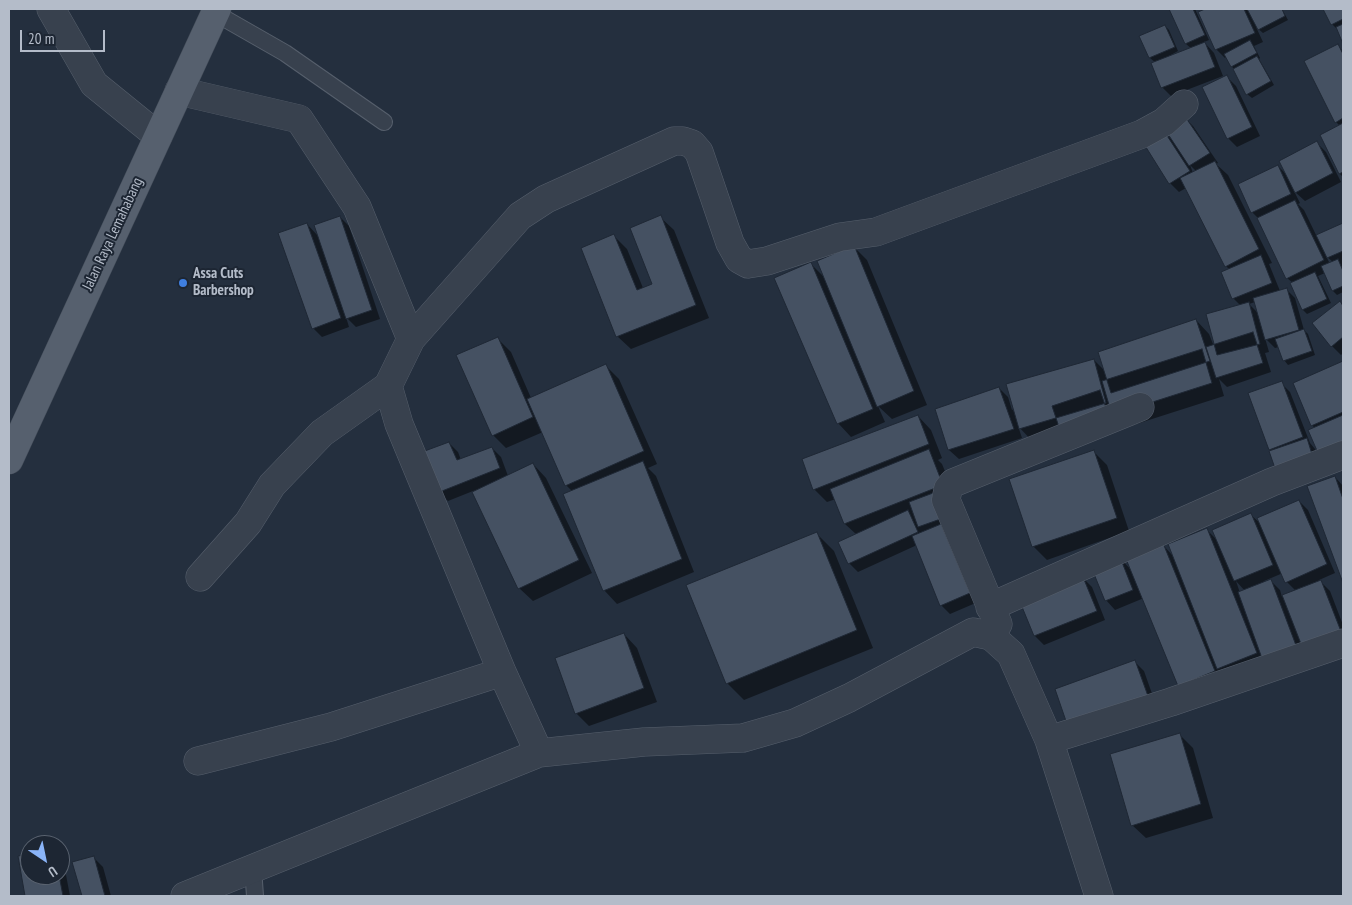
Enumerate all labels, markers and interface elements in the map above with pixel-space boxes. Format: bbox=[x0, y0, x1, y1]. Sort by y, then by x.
scale bar bbox=[22, 20, 108, 52]
text: 20 m bbox=[28, 29, 54, 48]
street label: Jalan Raya Lemahabang bbox=[79, 175, 147, 293]
place label: Assa Cuts Barbershop bbox=[193, 265, 254, 300]
marker: Assa Cuts Barbershop bbox=[177, 277, 189, 289]
north arrow bbox=[20, 835, 70, 885]
text: U bbox=[45, 862, 61, 881]

